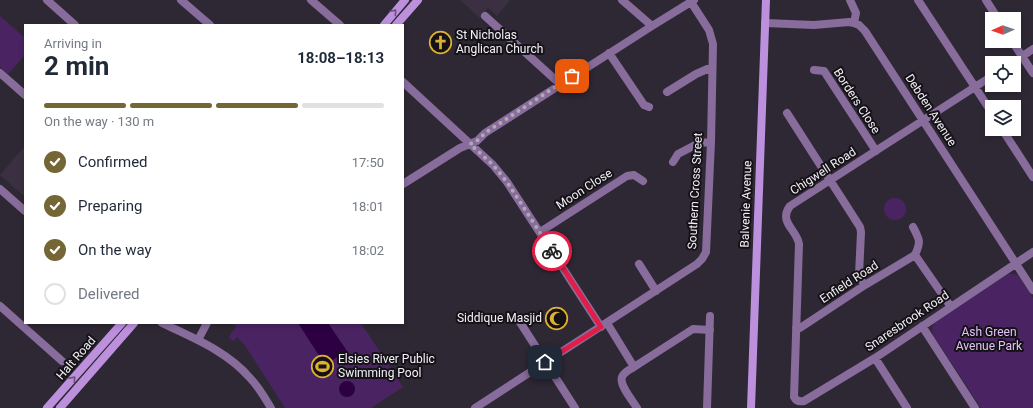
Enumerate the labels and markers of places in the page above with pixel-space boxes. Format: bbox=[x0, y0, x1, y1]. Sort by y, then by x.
place label: St Nicholas Anglican Church bbox=[456, 28, 543, 56]
church icon: St Nicholas Anglican Church bbox=[427, 29, 453, 55]
pin bbox=[555, 59, 589, 93]
mosque icon: Siddique Masjid bbox=[544, 305, 570, 331]
place label: Siddique Masjid bbox=[457, 311, 542, 325]
pin bbox=[528, 345, 562, 379]
place label: Elsies River Public Swimming Pool bbox=[338, 352, 435, 380]
sports icon: Elsies River Public Swimming Pool bbox=[310, 353, 336, 379]

